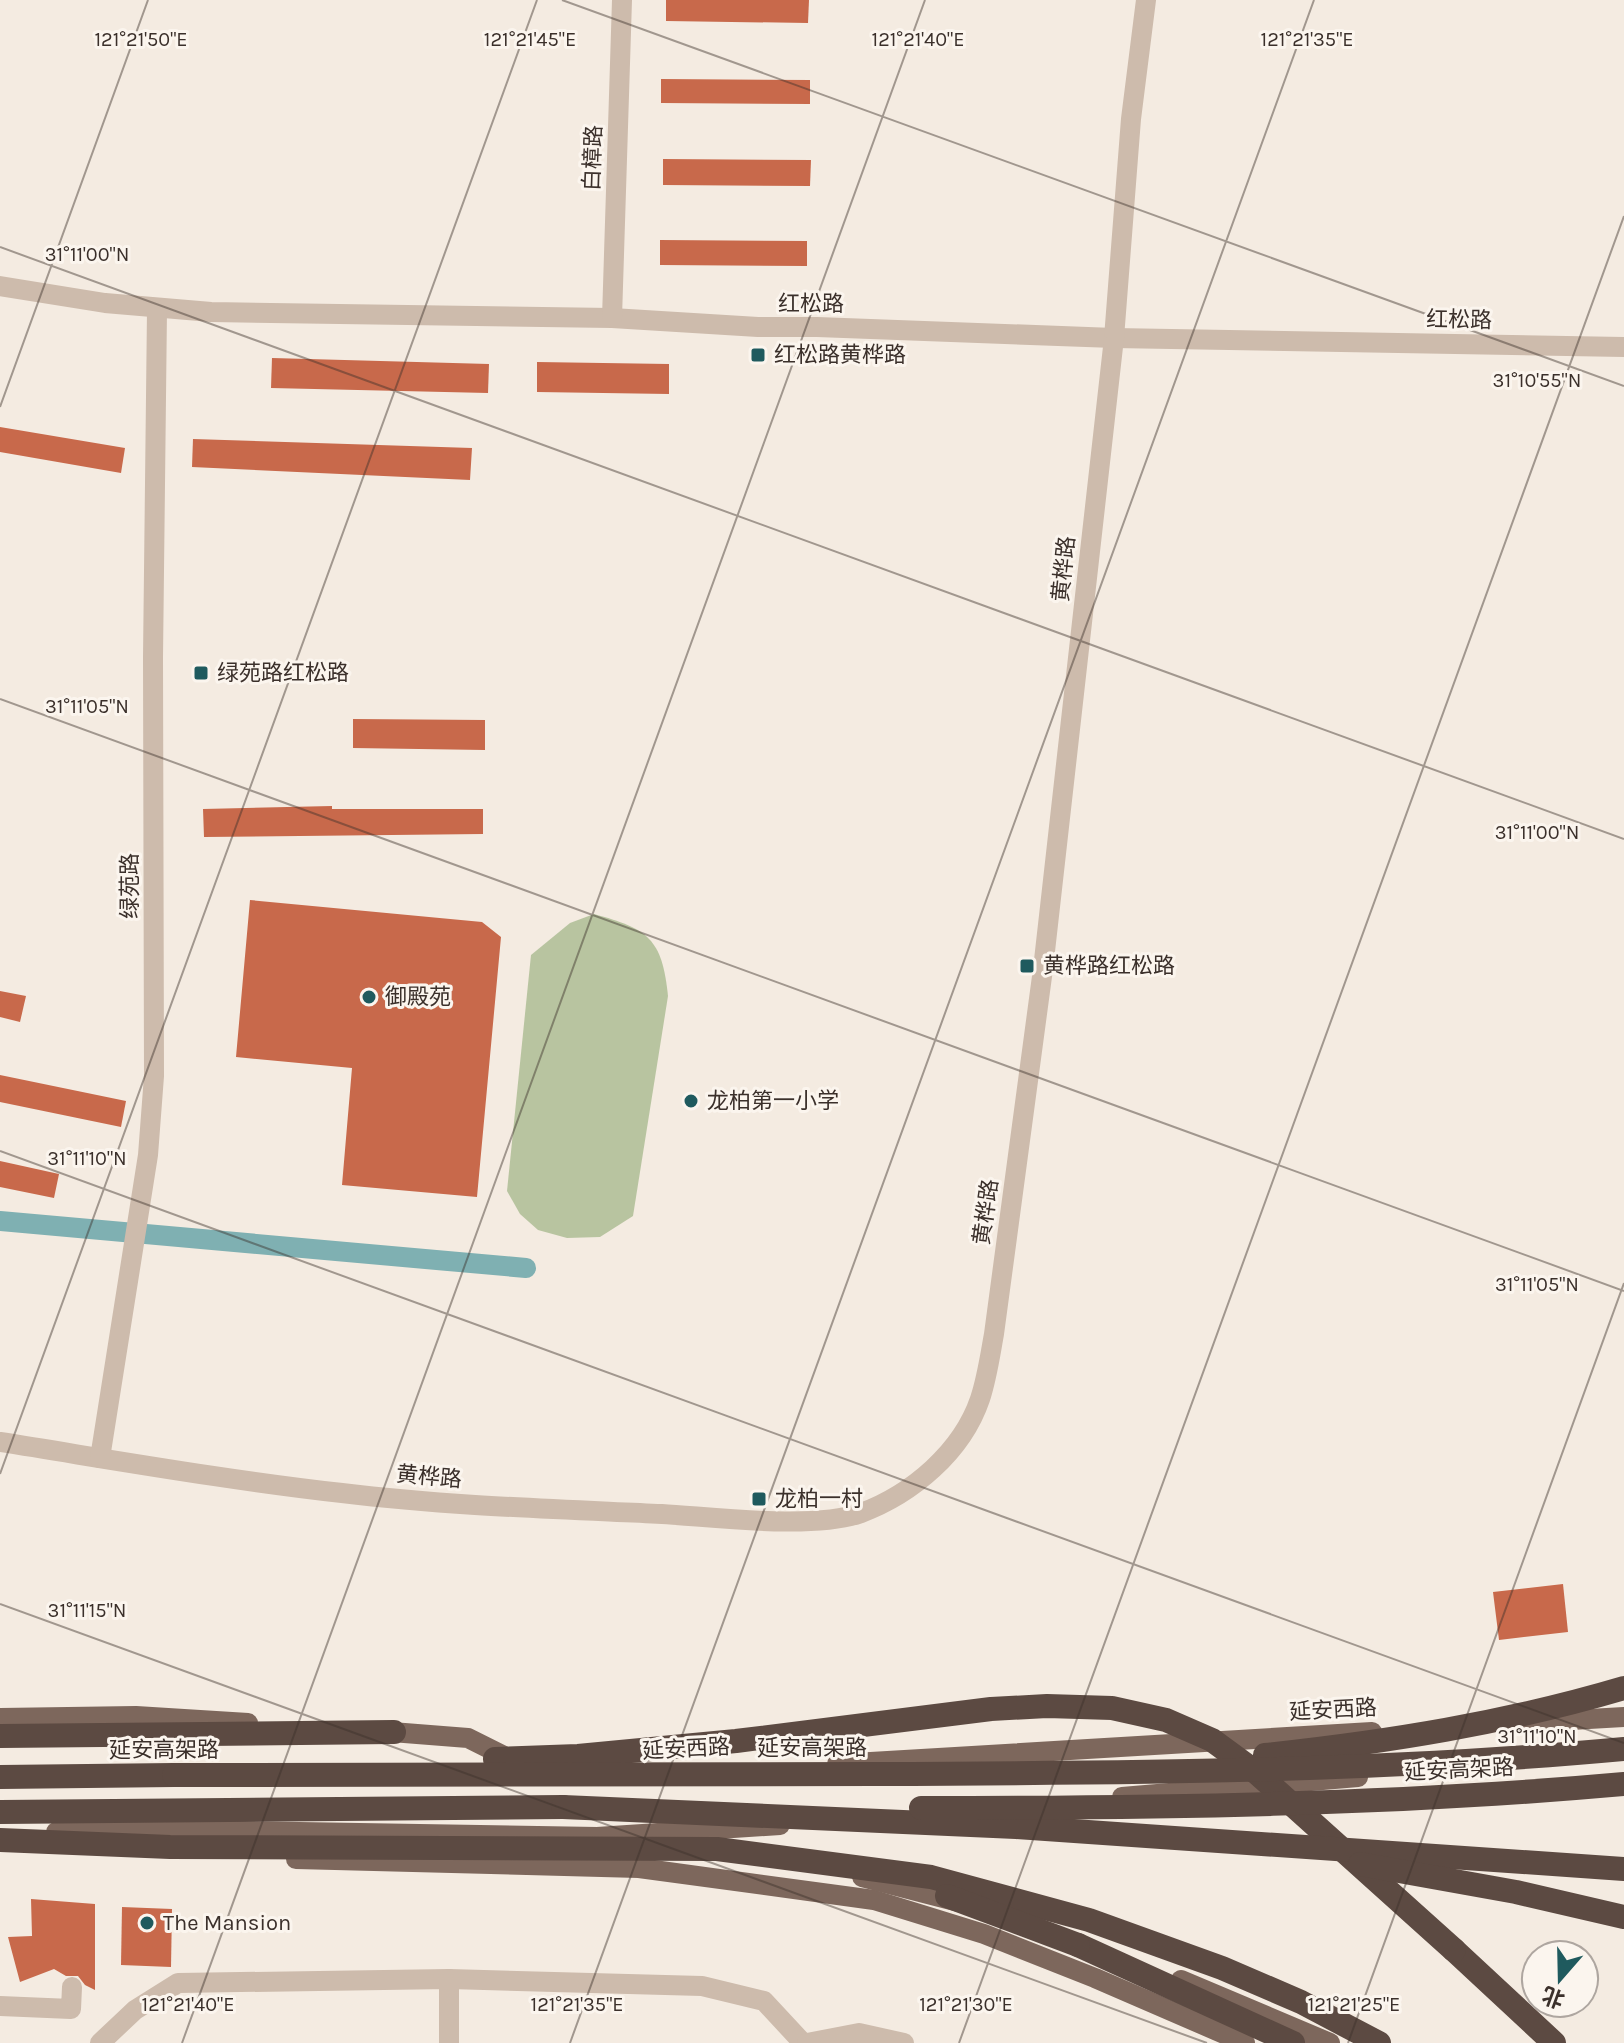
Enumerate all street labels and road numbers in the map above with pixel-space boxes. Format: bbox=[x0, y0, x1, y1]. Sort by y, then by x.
street label: 白樟路 bbox=[579, 125, 607, 191]
street label: 红松路 bbox=[778, 291, 844, 317]
street label: 红松路 bbox=[1426, 306, 1492, 334]
street label: 黄桦路 bbox=[1048, 535, 1080, 603]
street label: 绿苑路 bbox=[117, 853, 143, 919]
street label: 黄桦路 bbox=[969, 1178, 1003, 1246]
street label: 黄桦路 bbox=[395, 1461, 463, 1493]
street label: 延安西路 bbox=[1288, 1695, 1378, 1725]
street label: 延安西路 bbox=[641, 1734, 731, 1764]
street label: 延安高架路 bbox=[757, 1735, 867, 1761]
street label: 延安高架路 bbox=[109, 1737, 219, 1763]
street label: 延安高架路 bbox=[1403, 1754, 1515, 1786]

